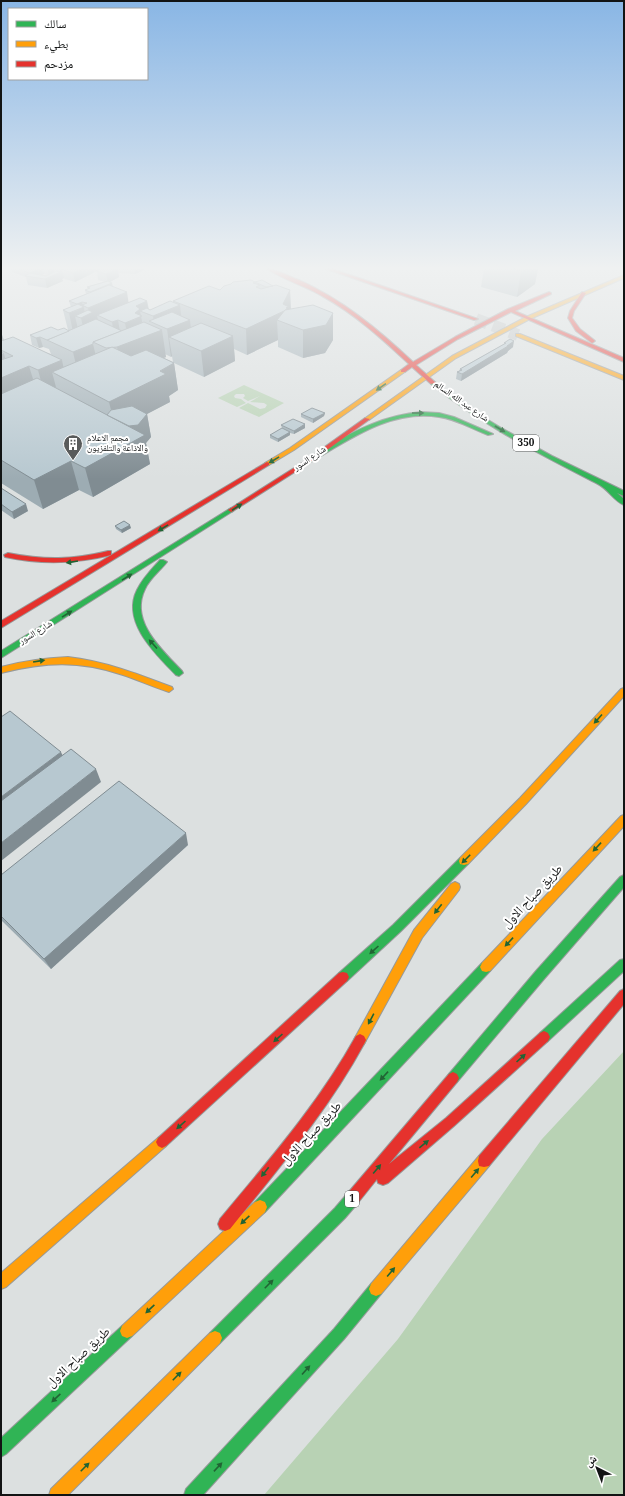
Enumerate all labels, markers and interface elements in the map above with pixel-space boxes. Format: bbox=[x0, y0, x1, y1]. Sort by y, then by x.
legend bbox=[8, 8, 148, 80]
text: سالك bbox=[44, 15, 66, 36]
text: بطيء bbox=[44, 35, 68, 56]
text: مزدحم bbox=[44, 55, 73, 76]
street label: شارع عبد الله السالم bbox=[430, 377, 492, 427]
one-way arrow bbox=[376, 383, 386, 391]
one-way arrow bbox=[412, 410, 425, 416]
one-way arrow bbox=[494, 425, 506, 432]
place label: مجمع الاعلام والاذاعة والتلفزيون bbox=[87, 431, 148, 457]
building icon: مجمع الاعلام والاذاعة والتلفزيون bbox=[62, 433, 84, 461]
road number: 350 bbox=[513, 435, 539, 451]
street label: شارع السور bbox=[289, 442, 330, 476]
one-way arrow bbox=[269, 456, 279, 464]
one-way arrow bbox=[232, 503, 242, 511]
one-way arrow bbox=[157, 524, 169, 531]
one-way arrow bbox=[66, 559, 78, 565]
one-way arrow bbox=[121, 573, 133, 580]
one-way arrow bbox=[62, 610, 72, 618]
street label: شارع السور bbox=[15, 617, 56, 650]
one-way arrow bbox=[148, 639, 158, 649]
one-way arrow bbox=[33, 657, 45, 663]
one-way arrow bbox=[593, 714, 602, 724]
one-way arrow bbox=[593, 842, 602, 852]
one-way arrow bbox=[461, 854, 471, 864]
street label: طريق صباح الاول bbox=[497, 860, 569, 934]
one-way arrow bbox=[434, 903, 442, 914]
one-way arrow bbox=[504, 937, 514, 947]
one-way arrow bbox=[369, 945, 378, 954]
one-way arrow bbox=[368, 1014, 374, 1025]
one-way arrow bbox=[272, 1033, 283, 1042]
one-way arrow bbox=[516, 1053, 527, 1062]
one-way arrow bbox=[379, 1071, 389, 1081]
street label: طريق صباح الاول bbox=[276, 1097, 348, 1171]
one-way arrow bbox=[177, 1120, 186, 1129]
one-way arrow bbox=[419, 1139, 430, 1148]
one-way arrow bbox=[372, 1164, 382, 1174]
one-way arrow bbox=[261, 1166, 270, 1177]
one-way arrow bbox=[470, 1167, 479, 1178]
road number: 1 bbox=[345, 1191, 359, 1207]
one-way arrow bbox=[240, 1215, 250, 1225]
one-way arrow bbox=[386, 1267, 395, 1278]
one-way arrow bbox=[264, 1279, 274, 1289]
one-way arrow bbox=[146, 1304, 155, 1313]
street label: طريق صباح الاول bbox=[42, 1322, 116, 1394]
one-way arrow bbox=[301, 1366, 310, 1375]
one-way arrow bbox=[172, 1371, 182, 1381]
one-way arrow bbox=[51, 1393, 61, 1403]
north arrow bbox=[577, 1448, 617, 1488]
text: ش bbox=[581, 1450, 602, 1473]
one-way arrow bbox=[214, 1461, 223, 1472]
one-way arrow bbox=[80, 1463, 90, 1472]

